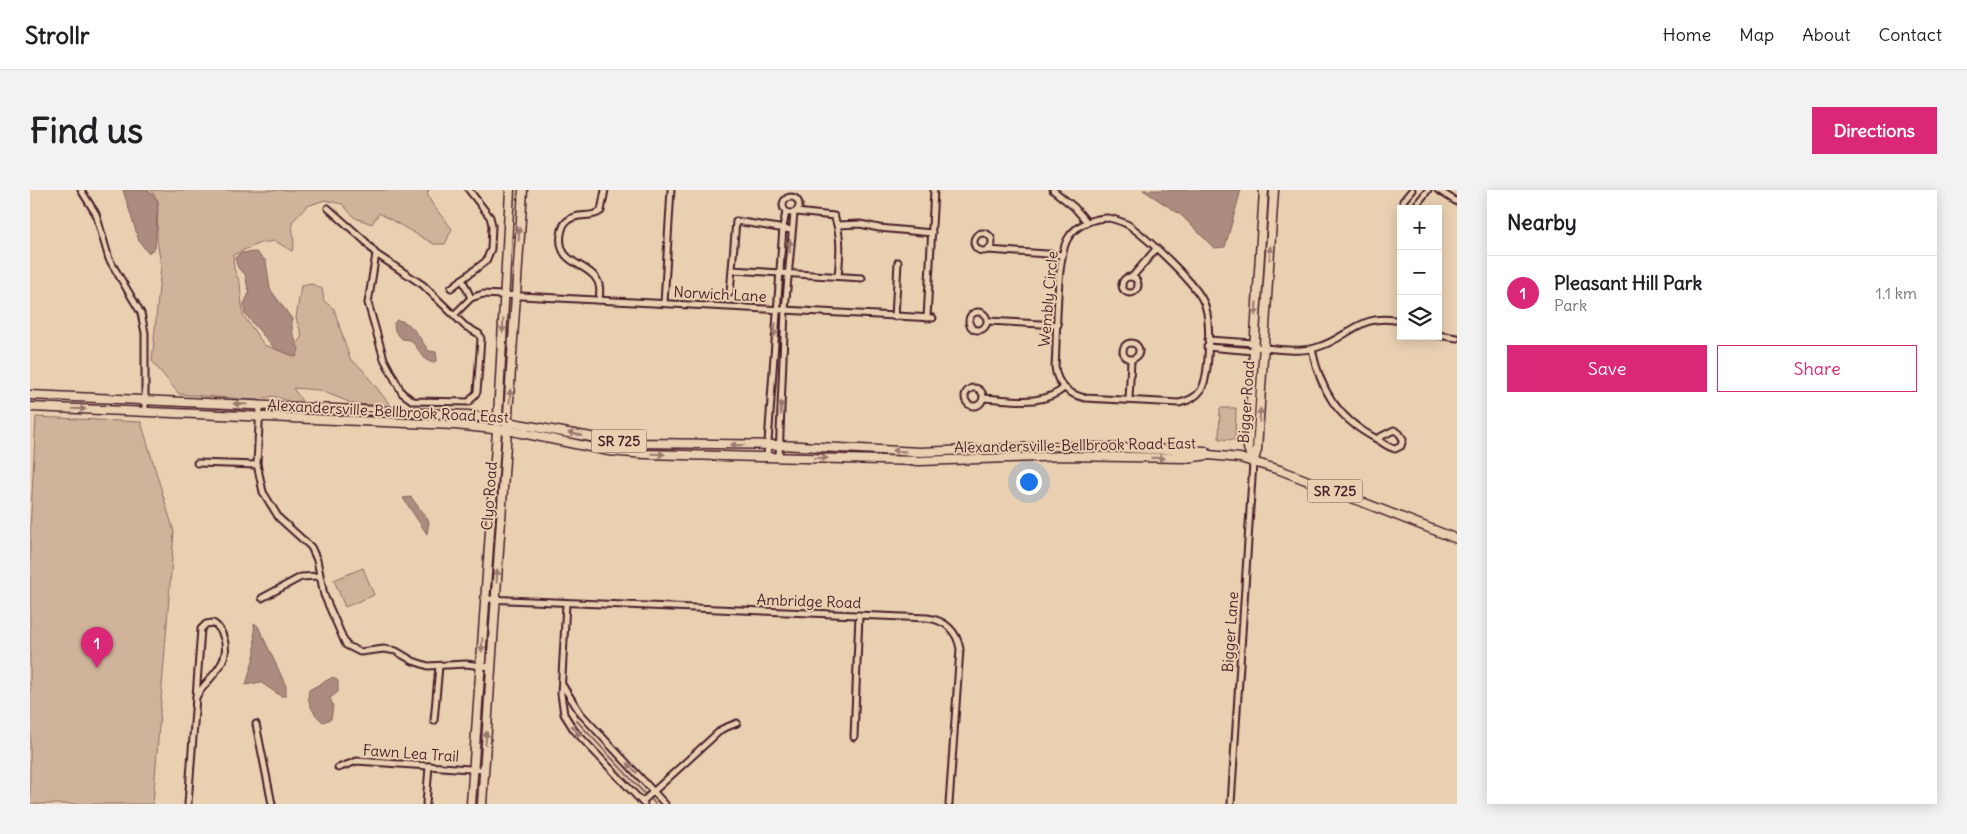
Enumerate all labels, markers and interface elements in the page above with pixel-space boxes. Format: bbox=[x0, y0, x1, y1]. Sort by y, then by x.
text: Strollr bbox=[25, 20, 90, 50]
text: Home bbox=[1663, 23, 1711, 46]
text: Map bbox=[1739, 23, 1774, 46]
text: About bbox=[1802, 23, 1850, 46]
text: Contact bbox=[1878, 23, 1942, 46]
button: Directions bbox=[1812, 107, 1937, 154]
text: Find us bbox=[30, 108, 143, 152]
map controls bbox=[1397, 205, 1442, 340]
button: + bbox=[1397, 205, 1442, 250]
text: Nearby bbox=[1507, 209, 1577, 236]
one-way arrow bbox=[515, 226, 523, 242]
one-way arrow bbox=[787, 238, 795, 254]
one-way arrow bbox=[1267, 244, 1275, 260]
street label: Wembly Circle bbox=[1034, 250, 1062, 348]
button: − bbox=[1397, 250, 1442, 295]
text: Pleasant Hill Park bbox=[1554, 271, 1702, 295]
street label: Norwich Lane bbox=[673, 282, 767, 306]
text: 1 bbox=[1520, 283, 1526, 303]
text: 1.1 km bbox=[1876, 283, 1917, 303]
button: layers bbox=[1397, 295, 1442, 340]
text: Park bbox=[1554, 295, 1587, 315]
one-way arrow bbox=[1252, 301, 1260, 317]
one-way arrow bbox=[498, 318, 506, 334]
one-way arrow bbox=[771, 322, 779, 338]
button: Save bbox=[1507, 345, 1707, 392]
button: Share bbox=[1717, 345, 1917, 392]
street label: Bigger Road bbox=[1234, 360, 1258, 444]
one-way arrow bbox=[506, 388, 514, 404]
street label: Alexandersville-Bellbrook Road East bbox=[267, 395, 509, 427]
one-way arrow bbox=[231, 400, 247, 408]
one-way arrow bbox=[777, 400, 785, 416]
one-way arrow bbox=[71, 405, 87, 413]
one-way arrow bbox=[1256, 407, 1264, 423]
one-way arrow bbox=[567, 429, 583, 437]
road number: SR 725 bbox=[592, 430, 646, 452]
street label: Alexandersville-Bellbrook Road East bbox=[954, 433, 1196, 457]
one-way arrow bbox=[729, 441, 745, 449]
one-way arrow bbox=[891, 447, 907, 455]
one-way arrow bbox=[651, 451, 667, 459]
one-way arrow bbox=[813, 454, 829, 462]
one-way arrow bbox=[1150, 454, 1166, 462]
street label: Clyo Road bbox=[477, 461, 501, 531]
your location bbox=[1016, 469, 1042, 495]
road number: SR 725 bbox=[1308, 480, 1362, 502]
one-way arrow bbox=[493, 567, 501, 583]
street label: Ambridge Road bbox=[756, 590, 862, 612]
street label: Bigger Lane bbox=[1218, 591, 1242, 673]
pin: 1 bbox=[81, 627, 113, 668]
one-way arrow bbox=[478, 638, 486, 654]
one-way arrow bbox=[570, 724, 581, 737]
one-way arrow bbox=[483, 730, 491, 746]
street label: Fawn Lea Trail bbox=[362, 740, 460, 766]
one-way arrow bbox=[626, 763, 638, 775]

